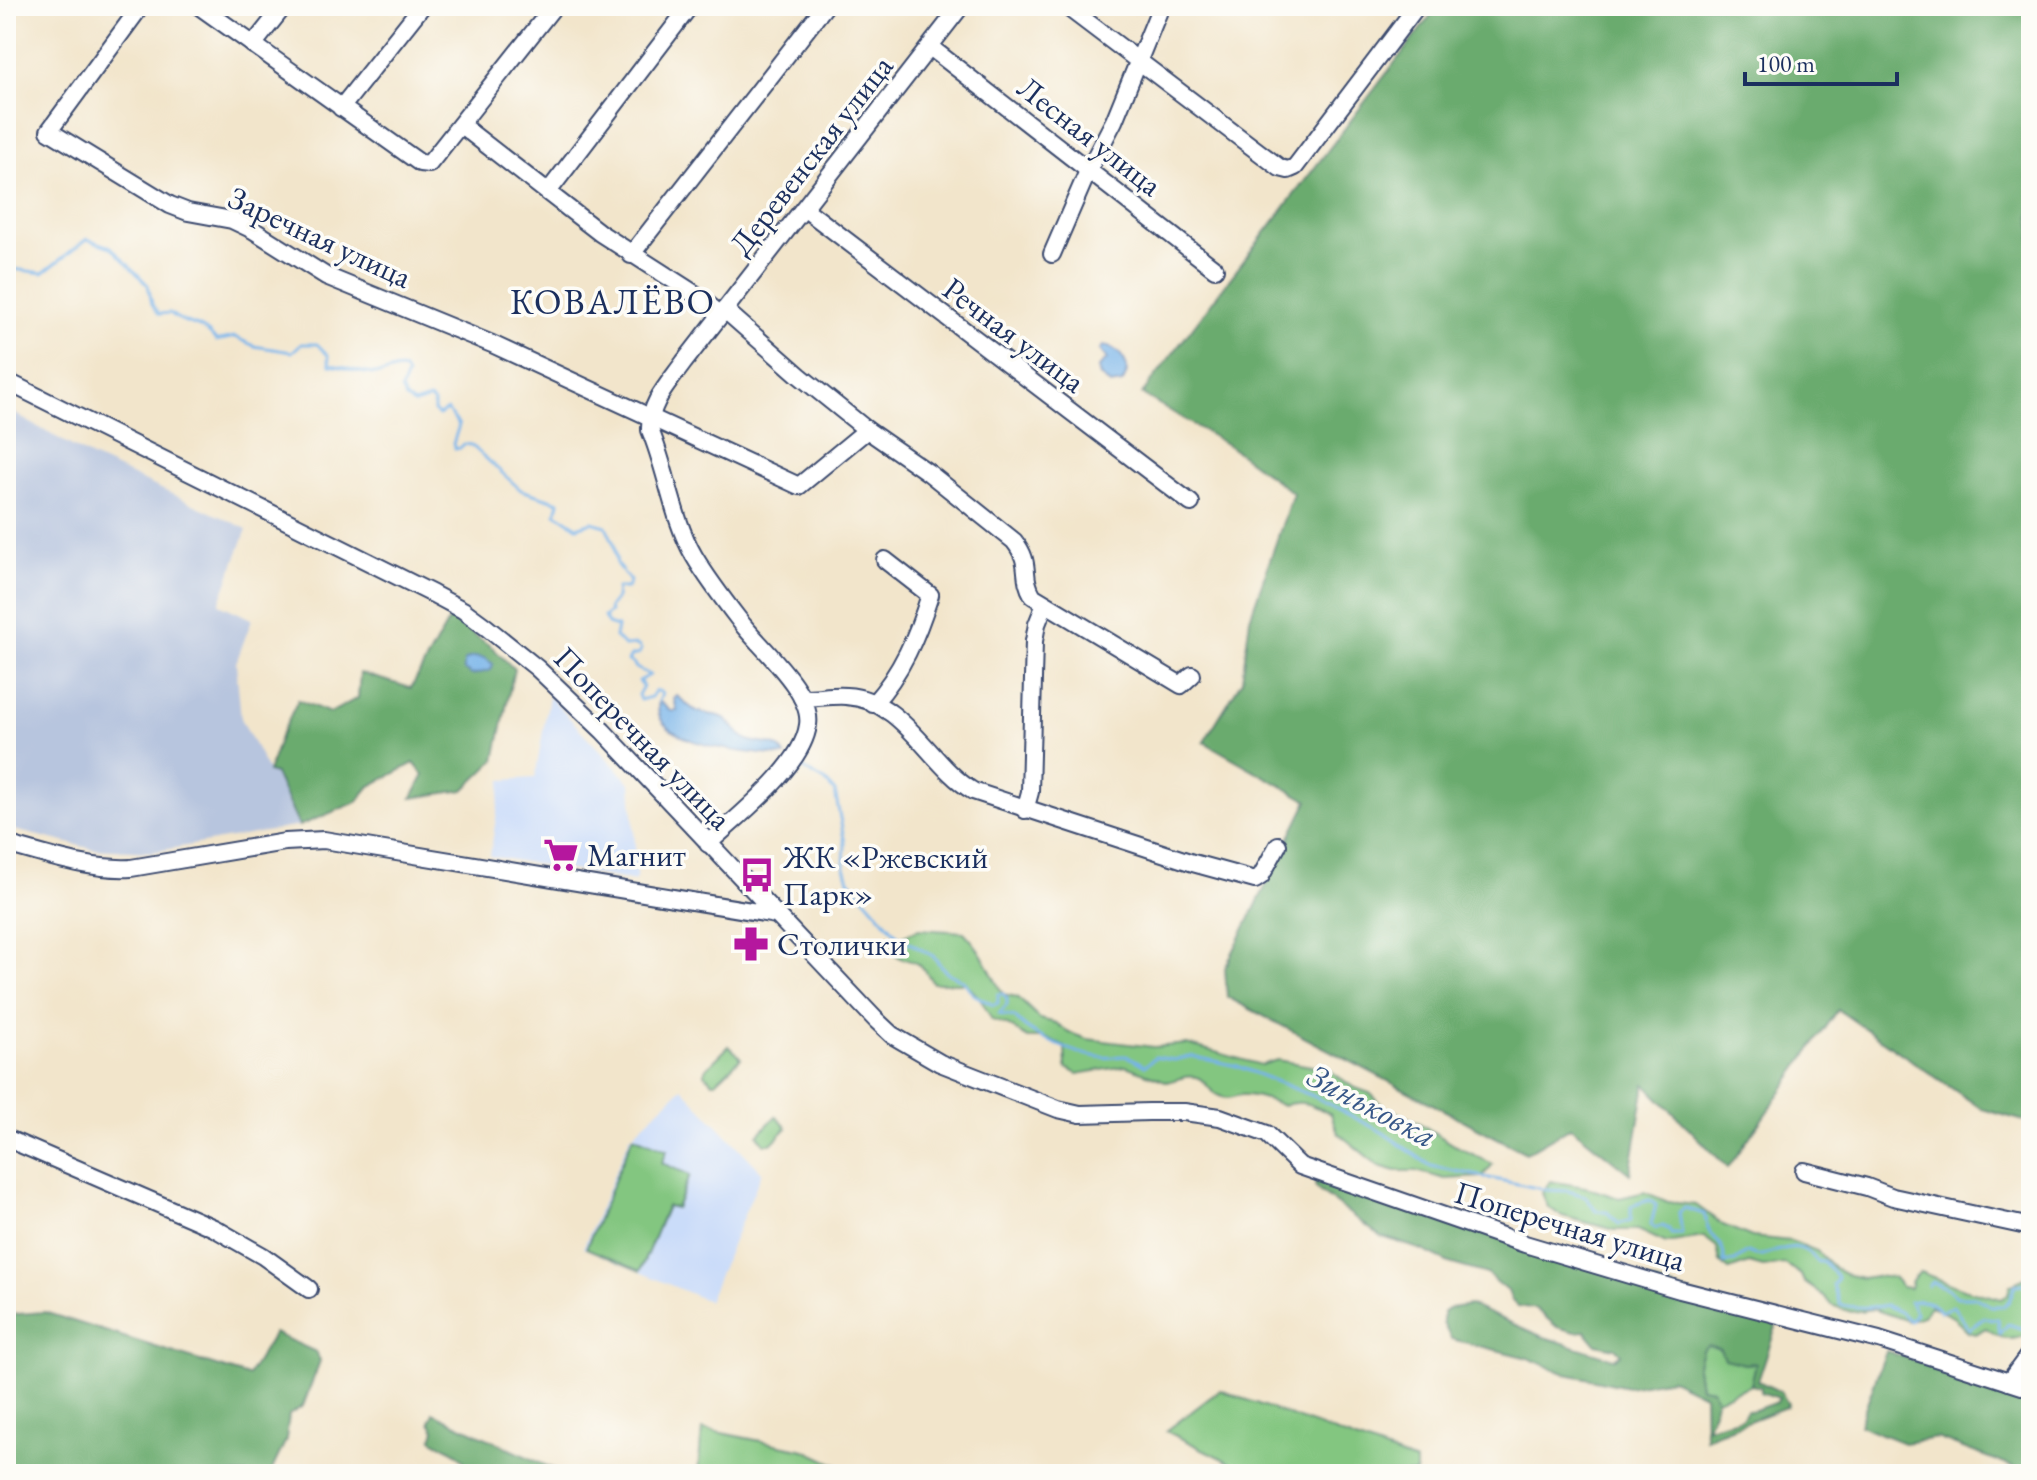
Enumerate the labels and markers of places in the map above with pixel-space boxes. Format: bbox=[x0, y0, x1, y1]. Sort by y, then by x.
place label: Магнит bbox=[587, 834, 686, 876]
supermarket icon: Магнит bbox=[542, 836, 580, 874]
place label: ЖК «Ржевский Парк» bbox=[782, 836, 988, 915]
bus stop icon: ЖК «Ржевский Парк» bbox=[738, 856, 776, 894]
place label: Столички bbox=[777, 923, 907, 965]
pharmacy icon: Столички bbox=[732, 925, 770, 963]

